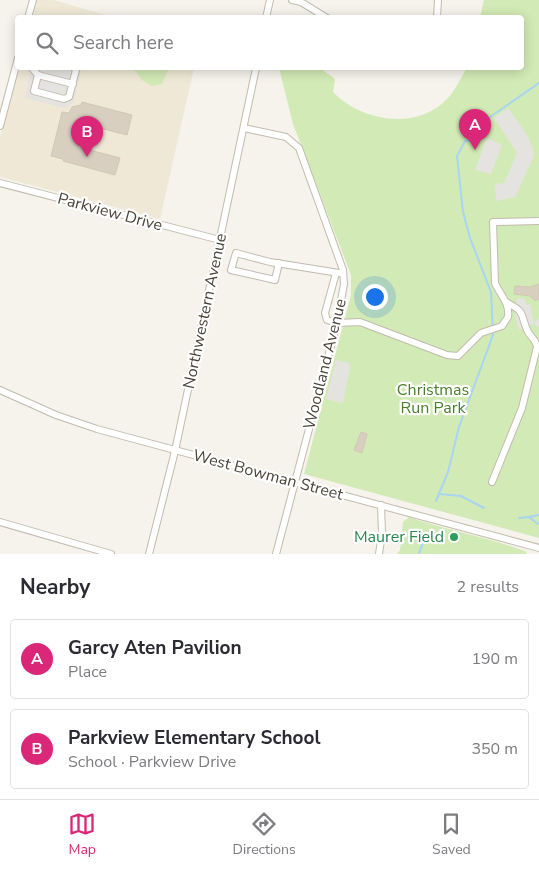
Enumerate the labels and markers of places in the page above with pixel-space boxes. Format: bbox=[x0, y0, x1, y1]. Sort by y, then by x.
pin: A bbox=[459, 109, 491, 150]
pin: B bbox=[71, 116, 103, 157]
place label: Maurer Field bbox=[354, 526, 444, 548]
marker: Maurer Field bbox=[448, 531, 460, 543]

